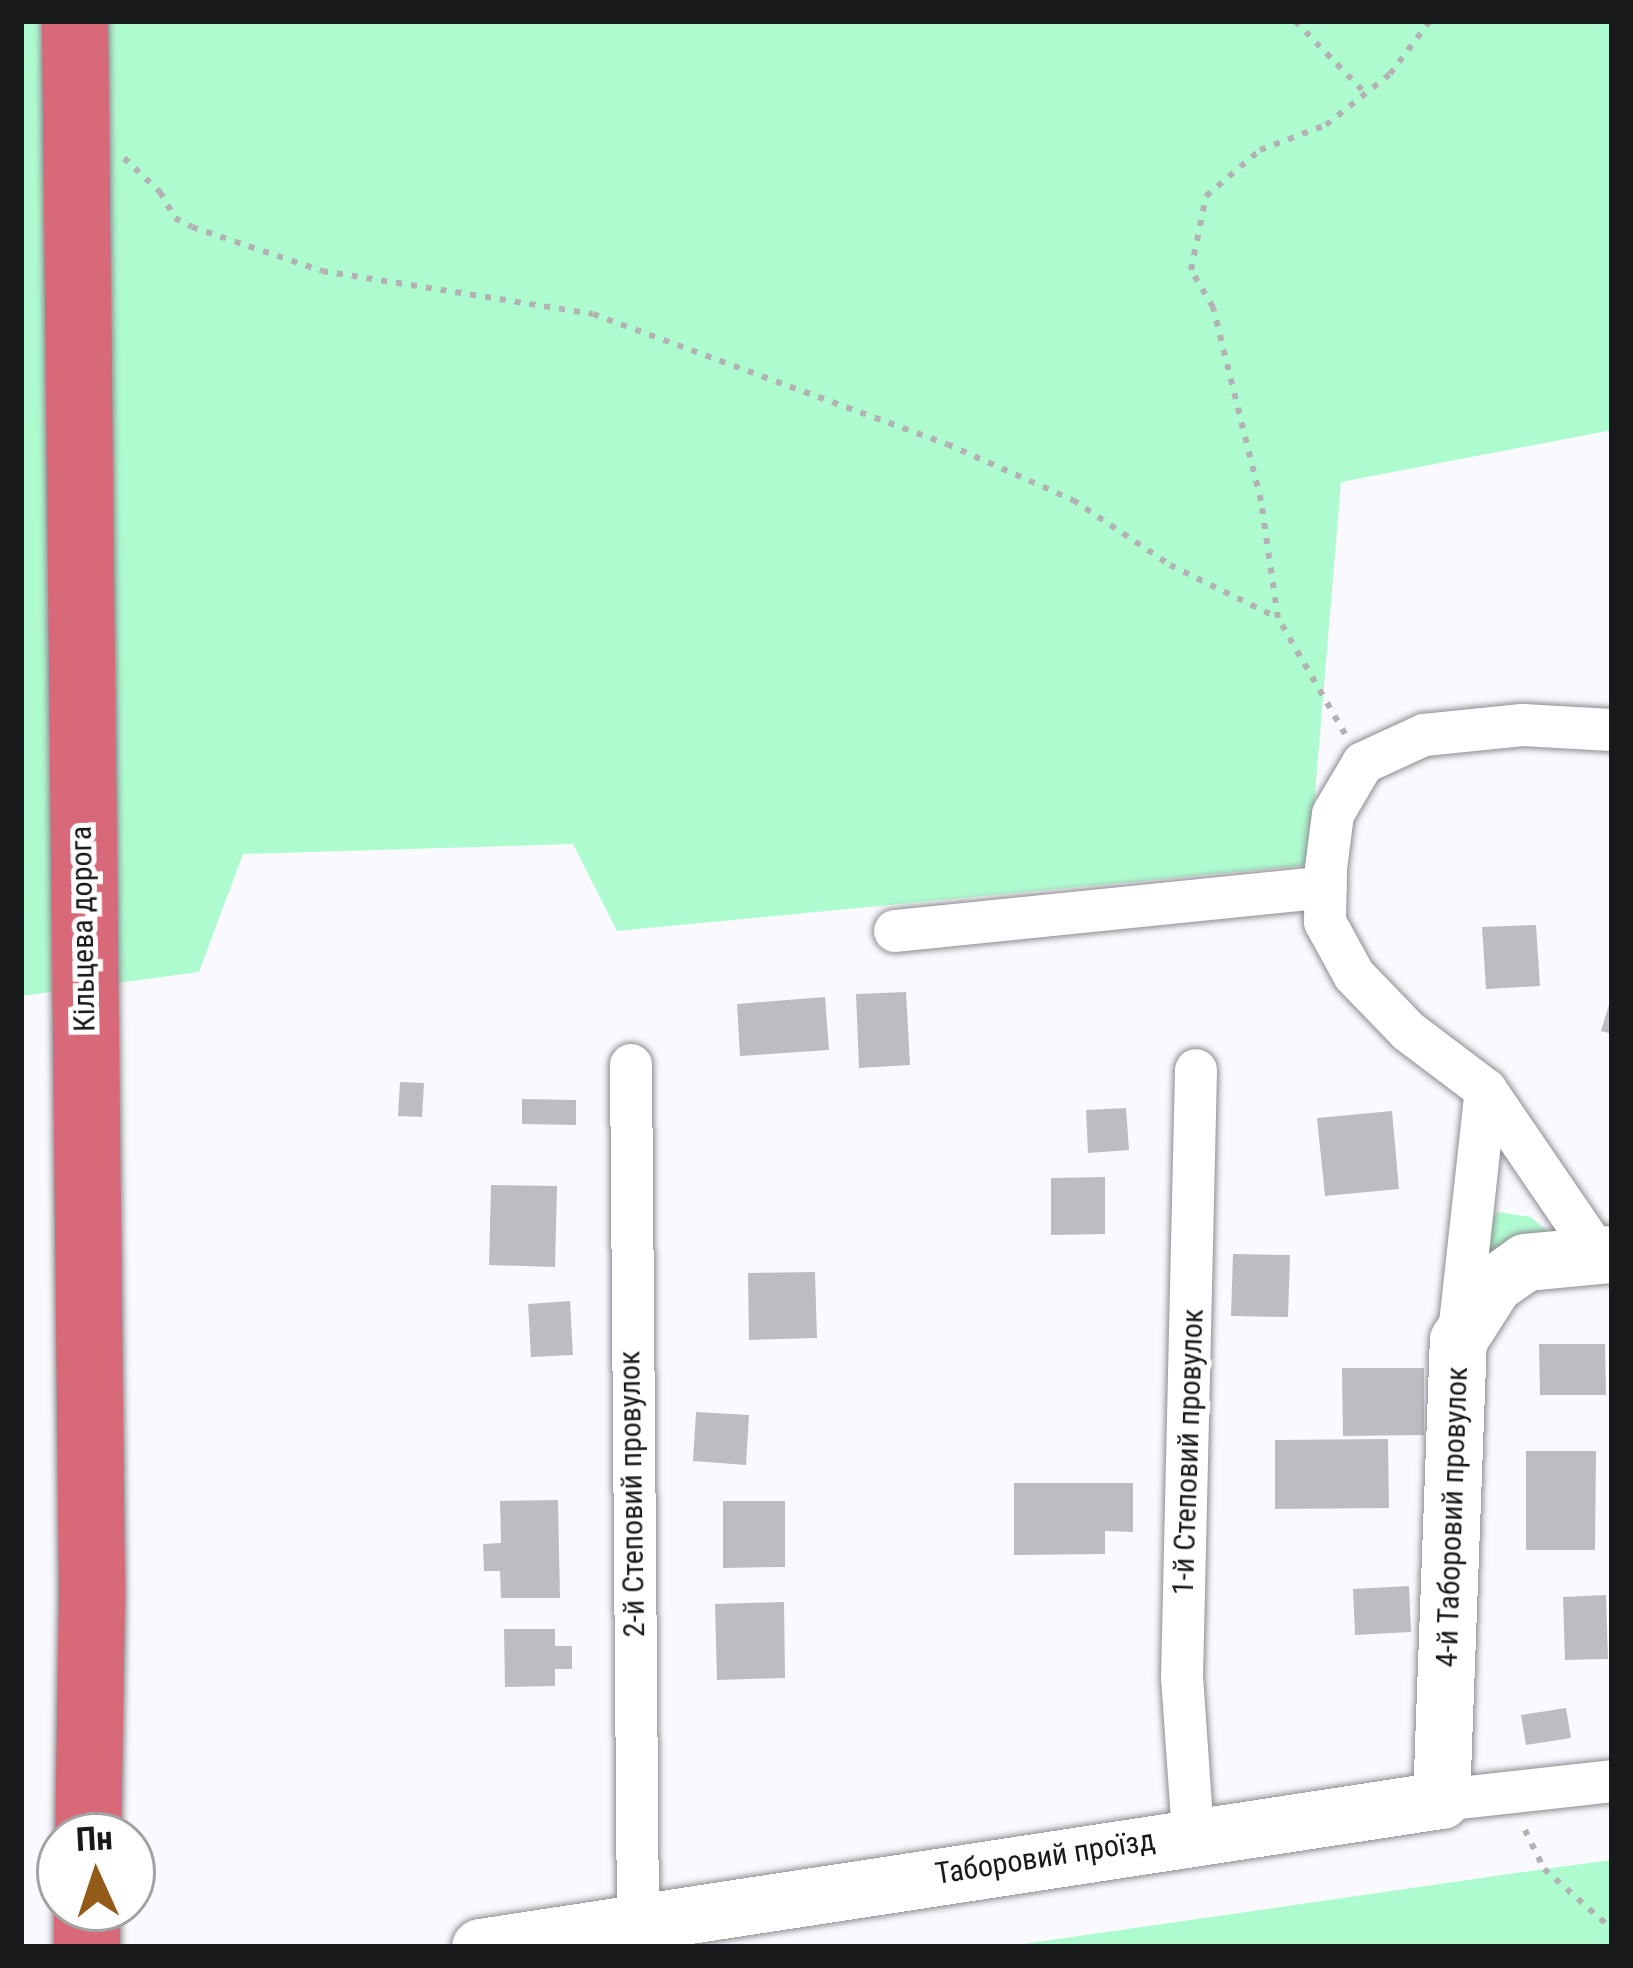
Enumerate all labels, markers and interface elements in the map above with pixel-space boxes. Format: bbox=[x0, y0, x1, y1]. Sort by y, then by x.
street label: Кільцева дорога bbox=[63, 826, 103, 1032]
street label: 1-й Степовий провулок bbox=[1165, 1308, 1211, 1596]
street label: 2-й Степовий провулок bbox=[612, 1350, 652, 1638]
street label: 4-й Таборовий провулок bbox=[1429, 1366, 1475, 1668]
north arrow bbox=[36, 1812, 156, 1932]
text: Пн bbox=[75, 1818, 114, 1859]
street label: Таборовий проїзд bbox=[933, 1822, 1157, 1892]

